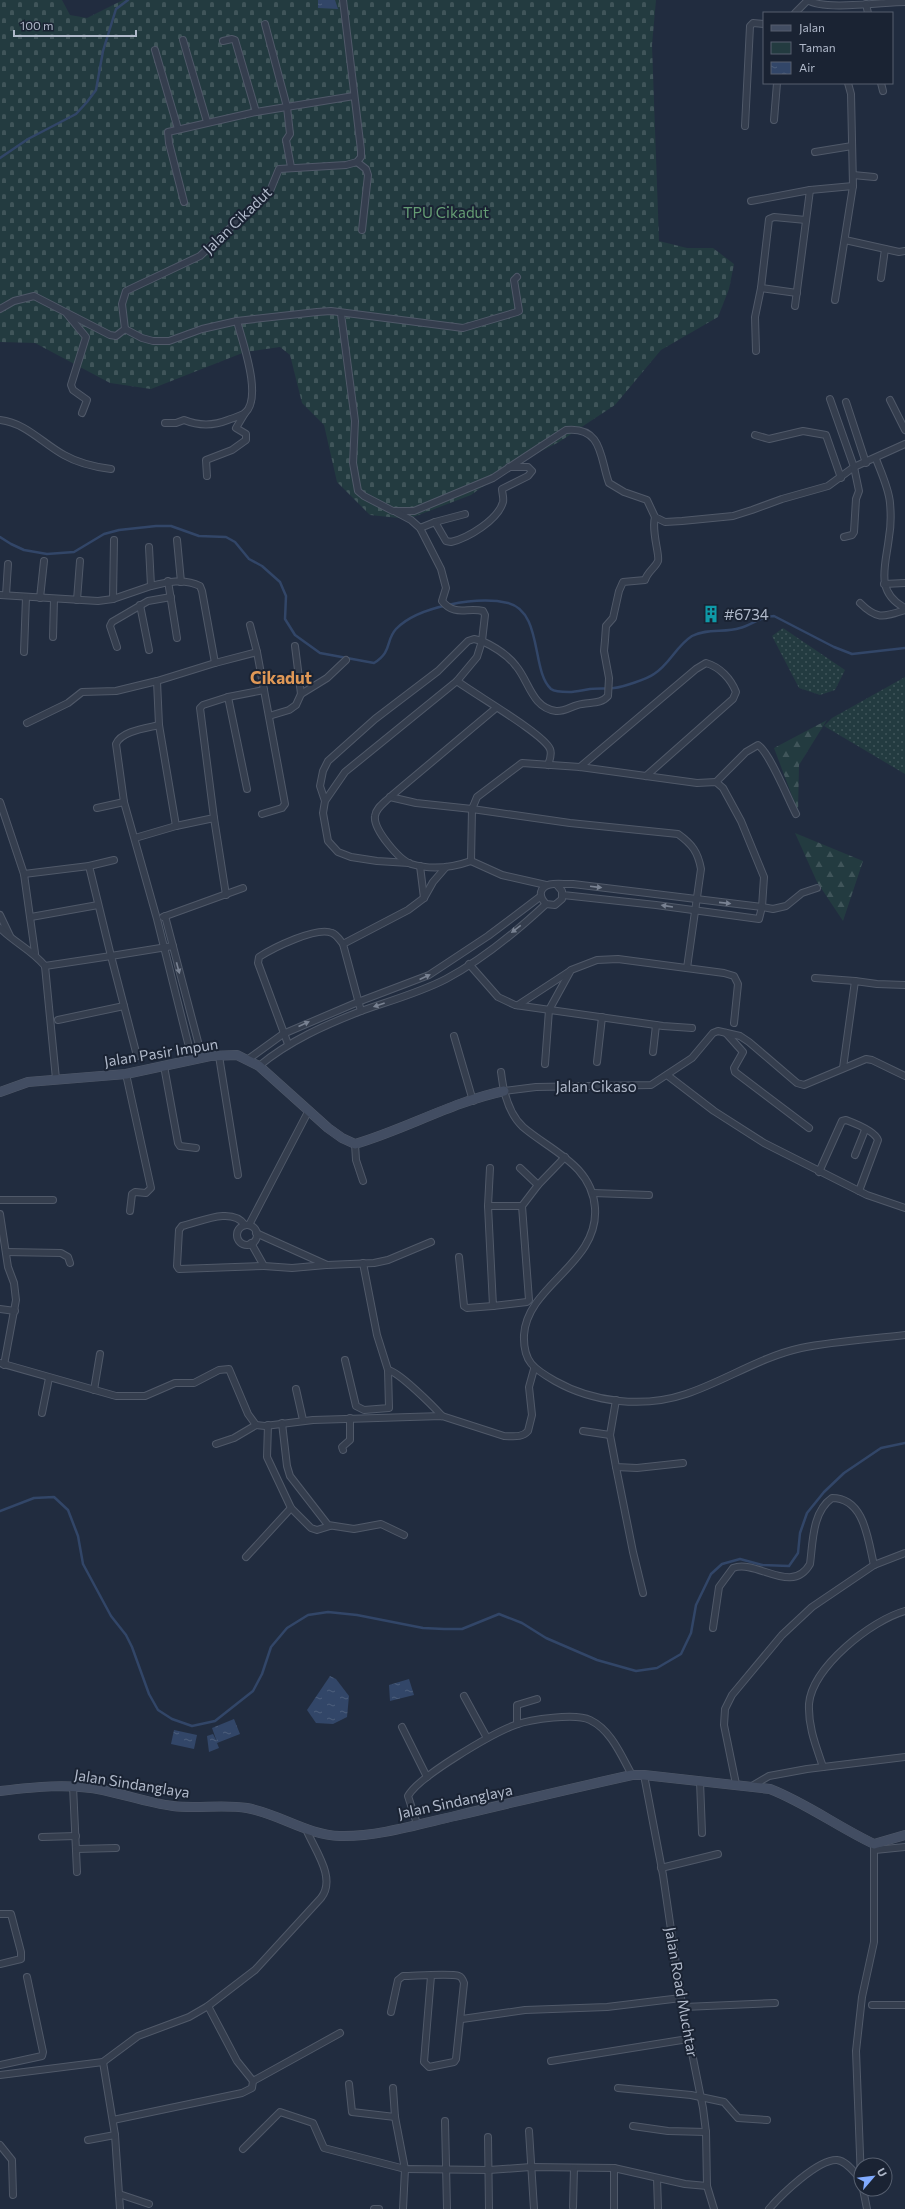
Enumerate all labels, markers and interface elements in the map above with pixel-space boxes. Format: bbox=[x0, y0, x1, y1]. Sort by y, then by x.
scale bar bbox=[14, 12, 136, 38]
legend bbox=[763, 12, 893, 84]
text: 100 m bbox=[20, 18, 54, 32]
text: Jalan bbox=[799, 20, 825, 35]
text: Taman bbox=[799, 40, 836, 54]
text: Air bbox=[799, 60, 815, 74]
street label: Jalan Cikadut bbox=[199, 183, 275, 257]
park label: TPU Cikadut bbox=[403, 203, 489, 221]
building icon: #6734 bbox=[701, 604, 721, 624]
place label: #6734 bbox=[724, 605, 769, 623]
district label: Cikadut bbox=[250, 667, 312, 688]
one-way arrow bbox=[590, 884, 602, 890]
one-way arrow bbox=[719, 900, 731, 906]
one-way arrow bbox=[661, 903, 674, 909]
one-way arrow bbox=[511, 925, 522, 933]
one-way arrow bbox=[175, 962, 181, 974]
one-way arrow bbox=[419, 974, 430, 980]
one-way arrow bbox=[373, 1002, 385, 1008]
one-way arrow bbox=[298, 1021, 310, 1027]
street label: Jalan Pasir Impun bbox=[103, 1034, 219, 1070]
street label: Jalan Cikaso bbox=[555, 1077, 637, 1095]
street label: Jalan Sindanglaya bbox=[73, 1765, 191, 1801]
street label: Jalan Sindanglaya bbox=[396, 1780, 514, 1822]
street label: Jalan Road Muchtar bbox=[662, 1925, 702, 2059]
north arrow bbox=[853, 2157, 893, 2197]
text: U bbox=[875, 2165, 890, 2179]

